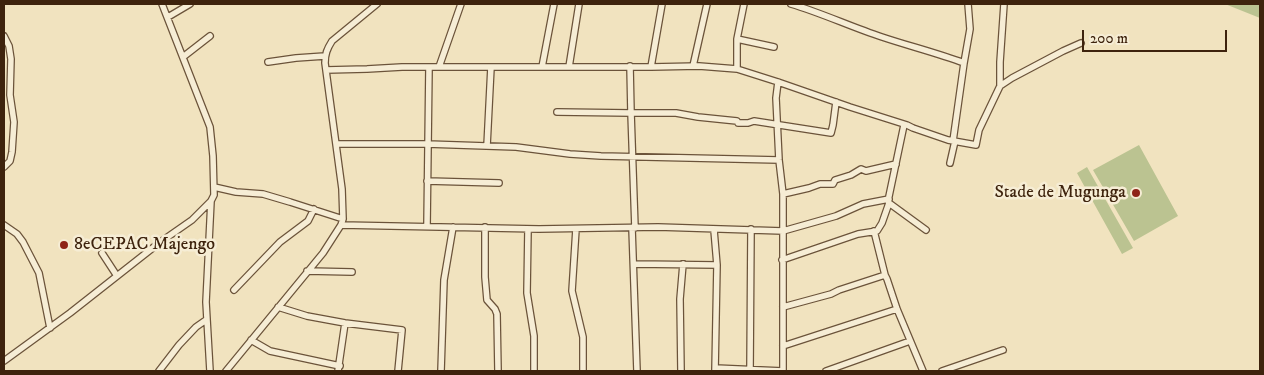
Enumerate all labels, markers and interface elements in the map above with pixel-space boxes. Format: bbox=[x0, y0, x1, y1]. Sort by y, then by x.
scale bar bbox=[1084, 20, 1229, 52]
text: 200 m bbox=[1090, 29, 1128, 48]
place label: Stade de Mugunga bbox=[994, 182, 1126, 204]
marker: Stade de Mugunga bbox=[1130, 187, 1142, 199]
place label: 8eCEPAC Majengo bbox=[74, 234, 215, 256]
marker: 8eCEPAC Majengo bbox=[58, 239, 70, 251]

